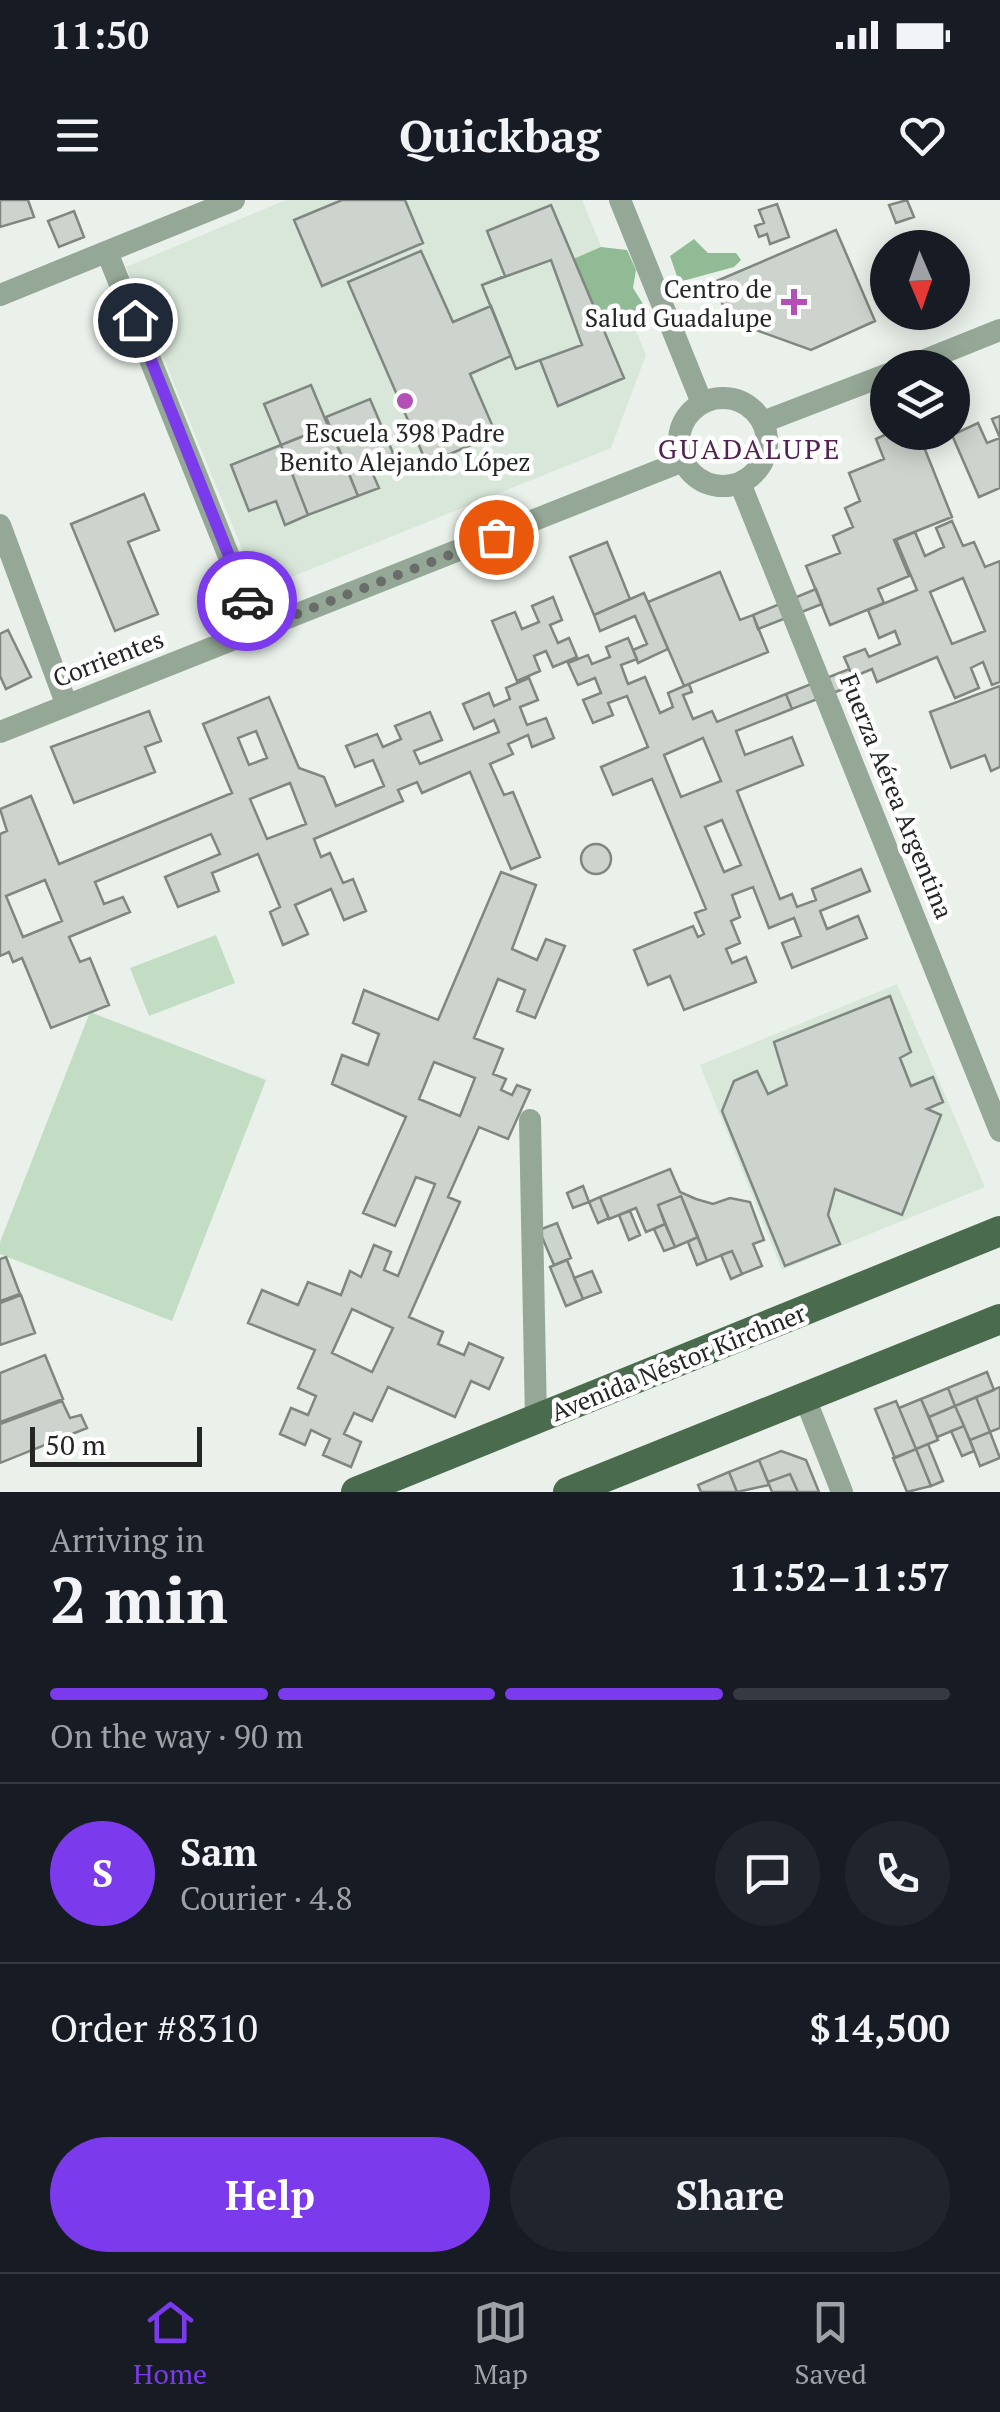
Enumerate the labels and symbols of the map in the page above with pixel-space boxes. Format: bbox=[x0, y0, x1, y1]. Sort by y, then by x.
north arrow bbox=[870, 230, 970, 330]
place label: Centro de Salud Guadalupe bbox=[585, 272, 772, 334]
pin bbox=[93, 278, 178, 363]
marker: Centro de Salud Guadalupe bbox=[781, 289, 807, 315]
marker: Escuela 398 Padre Benito Alejando López bbox=[394, 390, 416, 412]
place label: Escuela 398 Padre Benito Alejando López bbox=[280, 416, 530, 478]
district label: GUADALUPE bbox=[658, 430, 842, 467]
pin bbox=[454, 495, 539, 580]
courier bbox=[197, 551, 297, 651]
street label: Corrientes bbox=[48, 622, 168, 694]
street label: Fuerza Aérea Argentina bbox=[833, 669, 961, 924]
street label: Avenida Néstor Kirchner bbox=[546, 1296, 811, 1428]
scale bar bbox=[30, 1422, 202, 1466]

